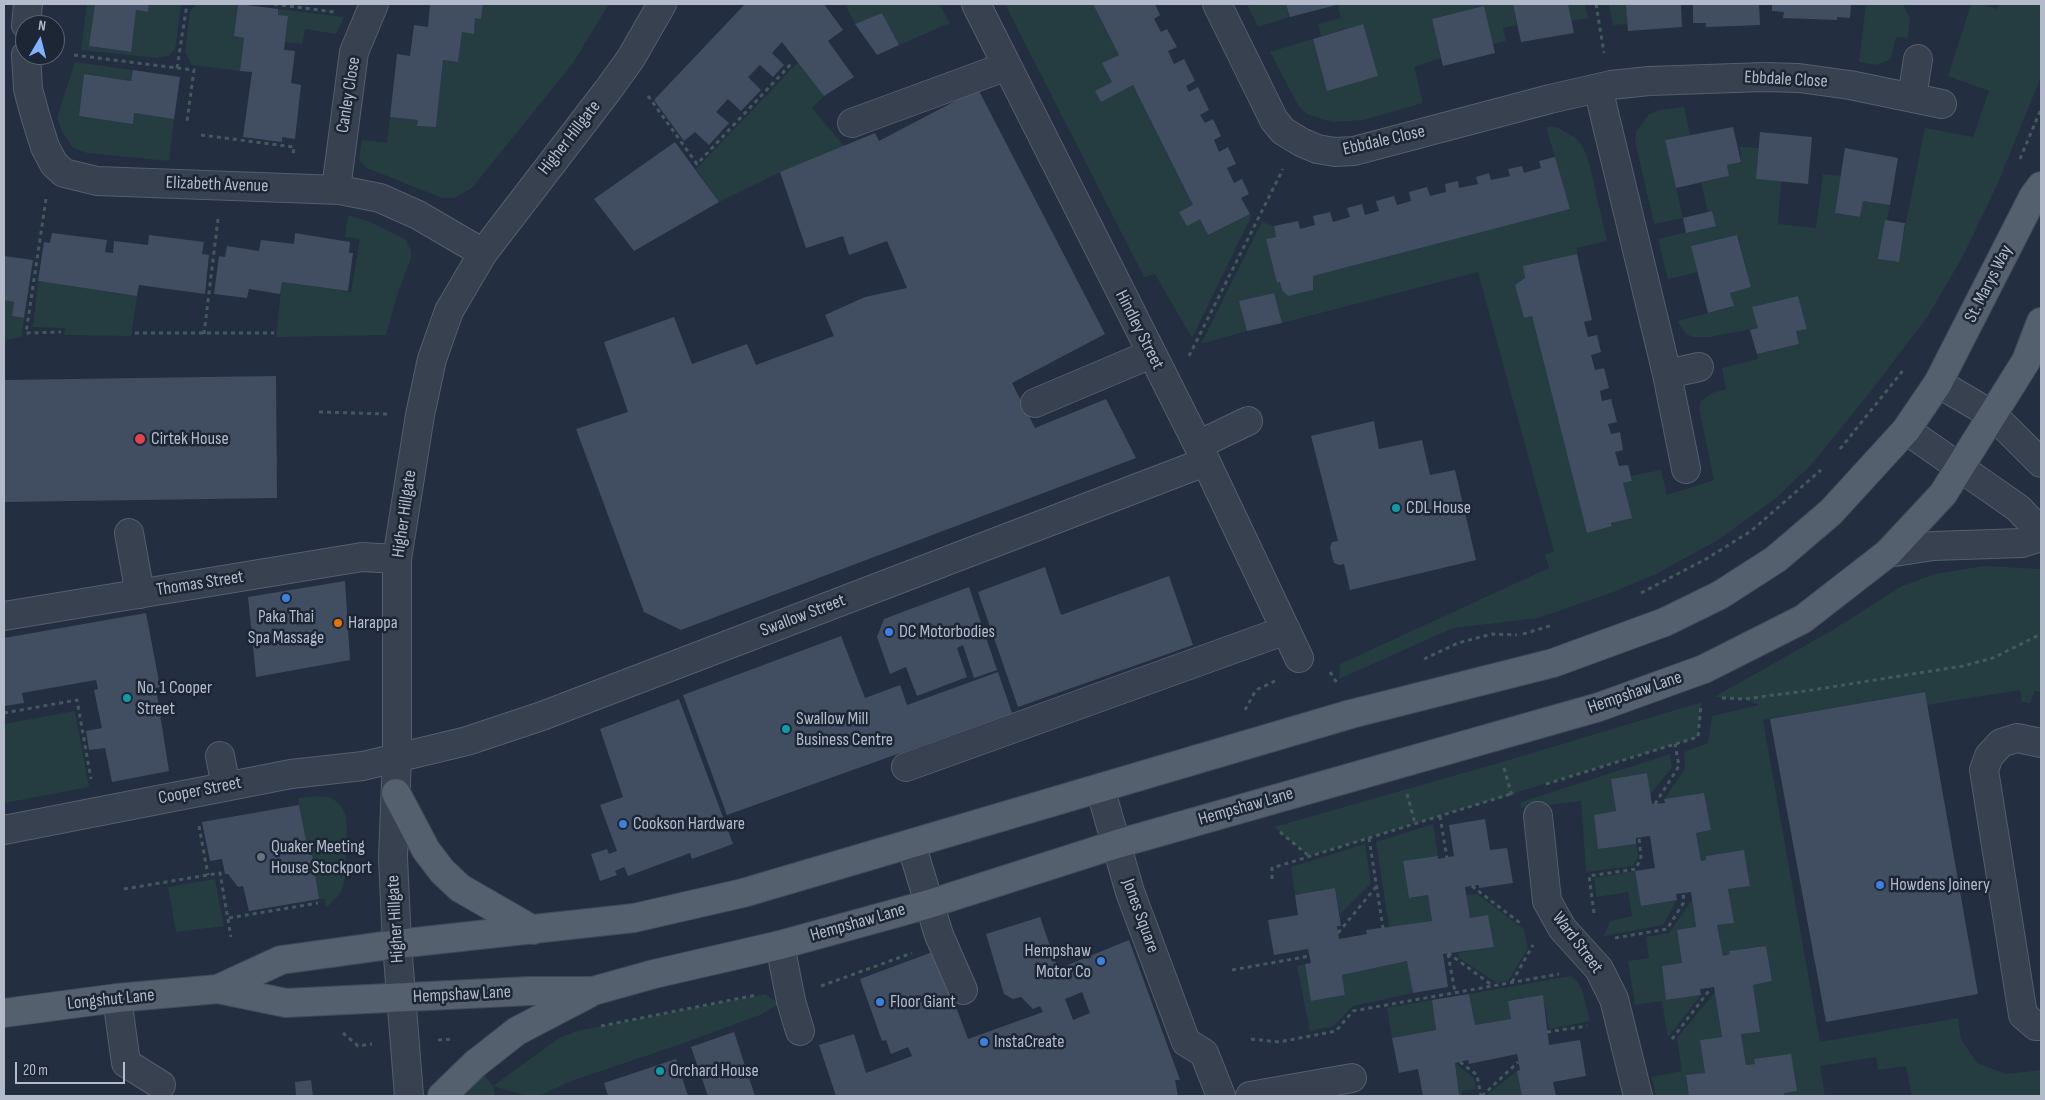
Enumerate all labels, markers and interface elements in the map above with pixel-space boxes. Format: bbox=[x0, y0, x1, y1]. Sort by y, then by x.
north arrow bbox=[15, 15, 65, 65]
text: N bbox=[37, 17, 47, 35]
street label: Canley Close bbox=[332, 55, 366, 135]
street label: Ebbdale Close bbox=[1744, 67, 1828, 93]
street label: Higher Hillgate bbox=[534, 97, 606, 179]
street label: Ebbdale Close bbox=[1341, 121, 1427, 161]
street label: Elizabeth Avenue bbox=[165, 172, 269, 198]
street label: St. Marys Way bbox=[1960, 242, 2018, 326]
street label: Hindley Street bbox=[1110, 287, 1168, 373]
place label: Cirtek House bbox=[151, 428, 229, 450]
marker: Cirtek House bbox=[133, 432, 147, 446]
street label: Higher Hillgate bbox=[388, 469, 422, 559]
place label: CDL House bbox=[1406, 497, 1471, 519]
marker: CDL House bbox=[1390, 502, 1402, 514]
street label: Thomas Street bbox=[155, 566, 245, 602]
street label: Swallow Street bbox=[757, 590, 849, 642]
marker: Paka Thai Spa Massage bbox=[280, 592, 292, 604]
place label: Paka Thai Spa Massage bbox=[248, 606, 324, 649]
place label: Harappa bbox=[348, 612, 398, 634]
marker: Harappa bbox=[332, 617, 344, 629]
place label: DC Motorbodies bbox=[899, 621, 995, 643]
marker: DC Motorbodies bbox=[883, 626, 895, 638]
street label: Hempshaw Lane bbox=[1585, 667, 1685, 719]
place label: No. 1 Cooper Street bbox=[137, 677, 212, 720]
marker: No. 1 Cooper Street bbox=[121, 692, 133, 704]
place label: Swallow Mill Business Centre bbox=[796, 708, 893, 751]
marker: Swallow Mill Business Centre bbox=[780, 723, 792, 735]
street label: Cooper Street bbox=[157, 772, 243, 810]
street label: Hempshaw Lane bbox=[1196, 783, 1296, 831]
place label: Cookson Hardware bbox=[633, 813, 745, 835]
marker: Cookson Hardware bbox=[617, 818, 629, 830]
place label: Quaker Meeting House Stockport bbox=[271, 836, 372, 879]
marker: Quaker Meeting House Stockport bbox=[255, 851, 267, 863]
street label: Higher Hillgate bbox=[383, 874, 409, 964]
place label: Howdens Joinery bbox=[1890, 874, 1990, 896]
street label: Jones Square bbox=[1117, 876, 1163, 956]
marker: Howdens Joinery bbox=[1874, 879, 1886, 891]
street label: Hempshaw Lane bbox=[808, 899, 908, 947]
street label: Ward Street bbox=[1547, 908, 1607, 978]
place label: Hempshaw Motor Co bbox=[1025, 940, 1091, 982]
marker: Hempshaw Motor Co bbox=[1095, 955, 1107, 967]
street label: Hempshaw Lane bbox=[413, 982, 511, 1008]
street label: Longshut Lane bbox=[66, 985, 156, 1015]
place label: Floor Giant bbox=[890, 991, 956, 1013]
marker: Floor Giant bbox=[874, 996, 886, 1008]
place label: InstaCreate bbox=[994, 1031, 1064, 1053]
marker: InstaCreate bbox=[978, 1036, 990, 1048]
scale bar bbox=[18, 1052, 128, 1084]
place label: Orchard House bbox=[670, 1060, 759, 1082]
text: 20 m bbox=[23, 1061, 48, 1080]
marker: Orchard House bbox=[654, 1065, 666, 1077]

